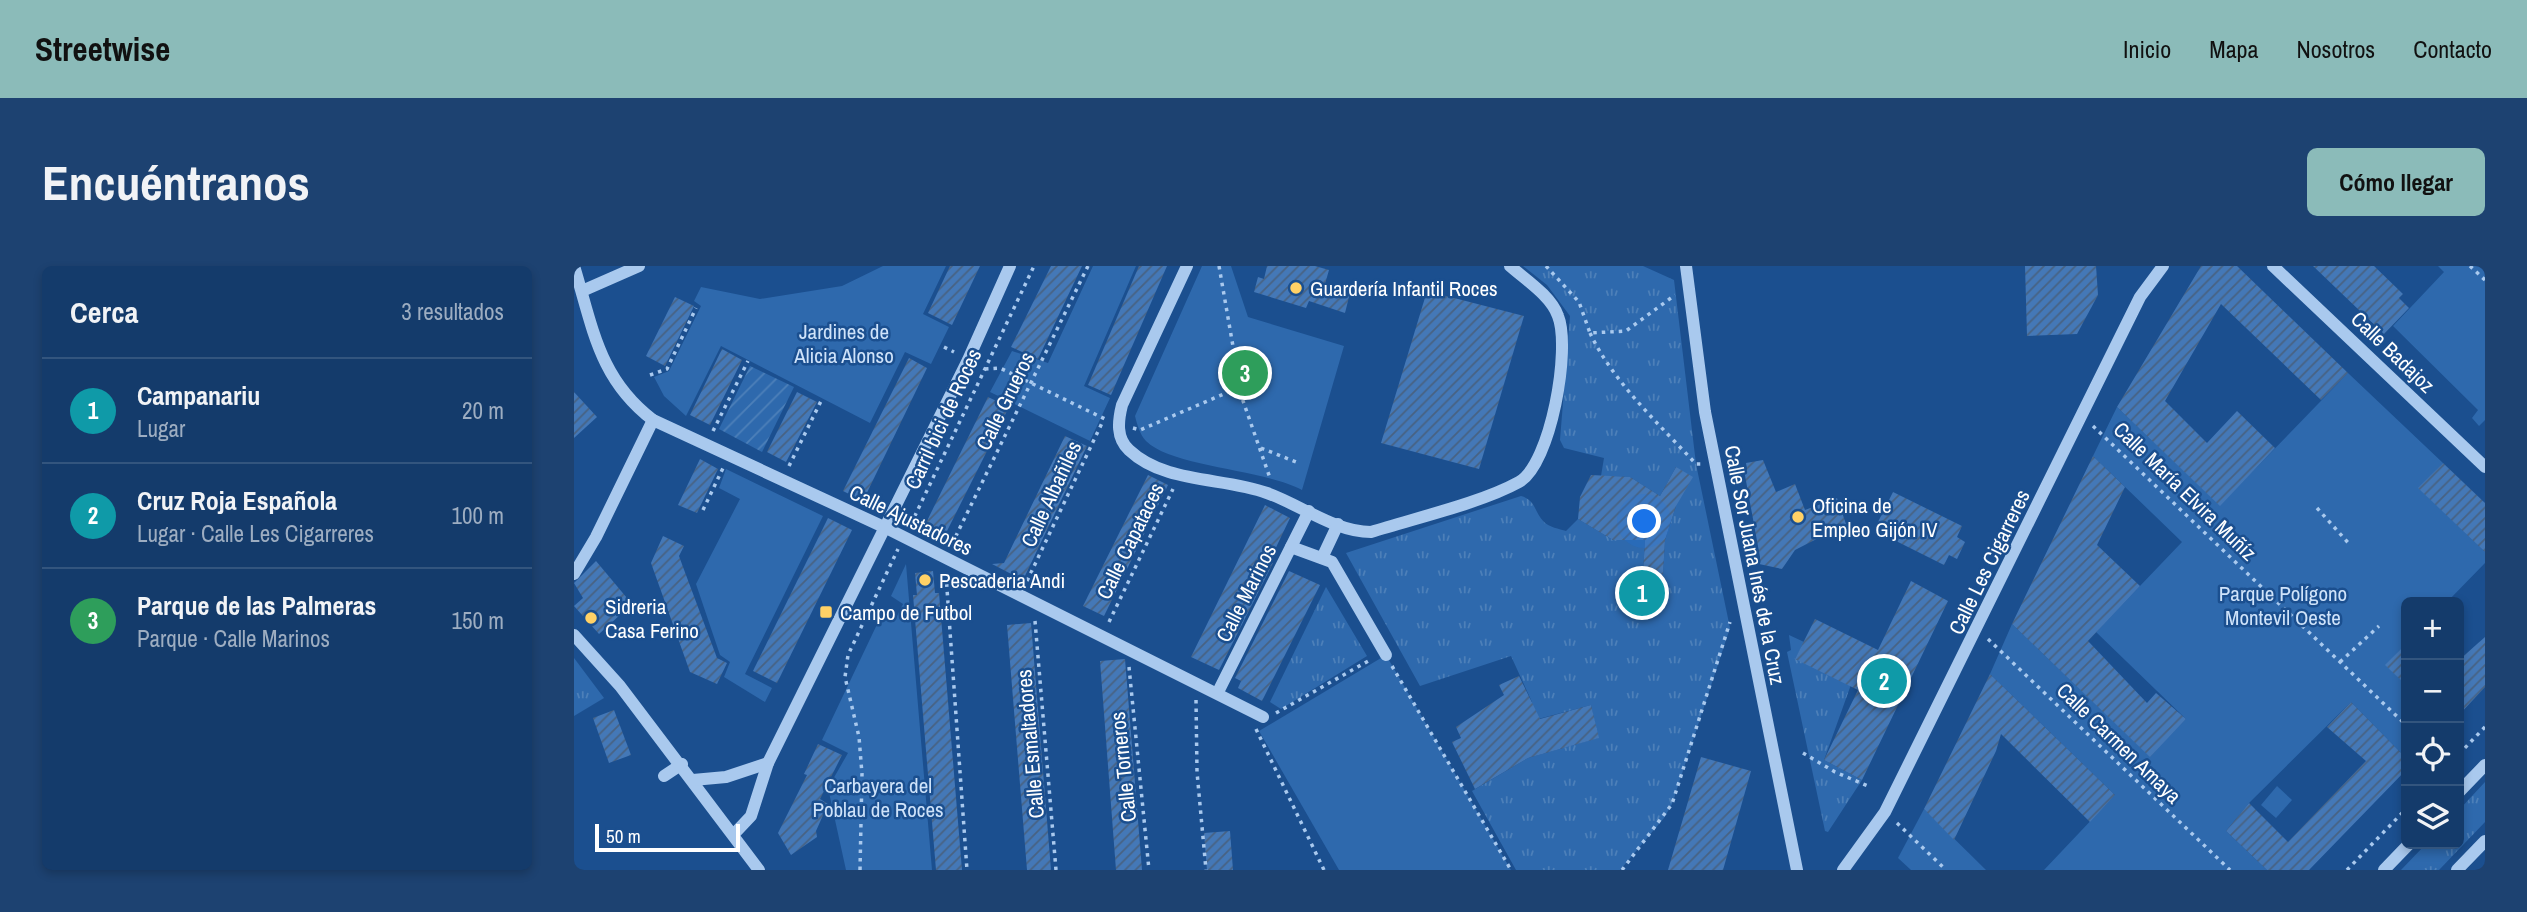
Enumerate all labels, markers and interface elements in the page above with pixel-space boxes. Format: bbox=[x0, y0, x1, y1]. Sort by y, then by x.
text: Streetwise bbox=[35, 27, 170, 71]
text: Inicio bbox=[2123, 33, 2171, 65]
text: Mapa bbox=[2209, 33, 2258, 65]
text: Nosotros bbox=[2296, 33, 2375, 65]
text: Contacto bbox=[2413, 33, 2492, 65]
button: Cómo llegar bbox=[2307, 148, 2485, 216]
text: Encuéntranos bbox=[42, 149, 310, 215]
place label: Guardería Infantil Roces bbox=[1310, 274, 1498, 303]
marker: Guardería Infantil Roces bbox=[1288, 280, 1304, 296]
text: Cerca bbox=[70, 292, 138, 332]
text: 3 resultados bbox=[401, 296, 504, 327]
street label: Calle Badajoz bbox=[2345, 305, 2442, 400]
park label: Jardines de Alicia Alonso bbox=[793, 317, 894, 370]
street label: Carril bici de Roces bbox=[898, 344, 988, 494]
street label: Calle Grueros bbox=[969, 347, 1041, 455]
pin: 3 bbox=[1222, 347, 1268, 399]
text: Campanariu bbox=[137, 378, 260, 413]
text: 1 bbox=[88, 395, 98, 426]
text: 20 m bbox=[462, 395, 504, 426]
text: Lugar bbox=[137, 413, 185, 444]
street label: Calle María Elvira Muñíz bbox=[2107, 415, 2263, 567]
street label: Calle Albañiles bbox=[1014, 436, 1088, 552]
street label: Calle Sor Juana Inés de la Cruz bbox=[1718, 443, 1793, 687]
street label: Calle Ajustadores bbox=[844, 478, 978, 562]
street label: Calle Capataces bbox=[1089, 478, 1171, 604]
text: Cruz Roja Española bbox=[137, 483, 337, 518]
street label: Calle Les Cigarreres bbox=[1941, 485, 2037, 639]
place label: Oficina de Empleo Gijón IV bbox=[1812, 491, 1938, 544]
text: 2 bbox=[88, 500, 98, 531]
text: 100 m bbox=[452, 500, 504, 531]
your location bbox=[1627, 504, 1661, 538]
marker: Oficina de Empleo Gijón IV bbox=[1790, 509, 1806, 525]
text: Lugar · Calle Les Cigarreres bbox=[137, 518, 374, 549]
street label: Calle Marinos bbox=[1209, 539, 1283, 647]
place label: Pescaderia Andi bbox=[939, 566, 1065, 595]
pin: 1 bbox=[1619, 567, 1665, 619]
marker: Pescaderia Andi bbox=[917, 572, 933, 588]
park label: Parque Polígono Montevil Oeste bbox=[2219, 579, 2347, 632]
text: Parque de las Palmeras bbox=[137, 588, 376, 623]
place label: Sidreria Casa Ferino bbox=[605, 592, 699, 645]
map controls bbox=[2401, 597, 2464, 849]
button: + bbox=[2401, 597, 2464, 660]
place label: Campo de Futbol bbox=[840, 598, 972, 627]
marker: Campo de Futbol bbox=[818, 604, 834, 620]
text: 3 bbox=[88, 605, 98, 636]
text: 150 m bbox=[452, 605, 504, 636]
marker: Sidreria Casa Ferino bbox=[583, 610, 599, 626]
text: Parque · Calle Marinos bbox=[137, 623, 330, 654]
pin: 2 bbox=[1861, 655, 1907, 707]
button: − bbox=[2401, 660, 2464, 723]
street label: Calle Esmaltadores bbox=[1009, 668, 1051, 820]
street label: Calle Carmen Amaya bbox=[2050, 676, 2188, 810]
street label: Calle Torneros bbox=[1103, 710, 1143, 824]
button: locate bbox=[2401, 723, 2464, 786]
park label: Carbayera del Poblau de Roces bbox=[812, 771, 944, 824]
button: layers bbox=[2401, 786, 2464, 849]
scale bar bbox=[595, 821, 740, 853]
text: 50 m bbox=[606, 823, 641, 849]

